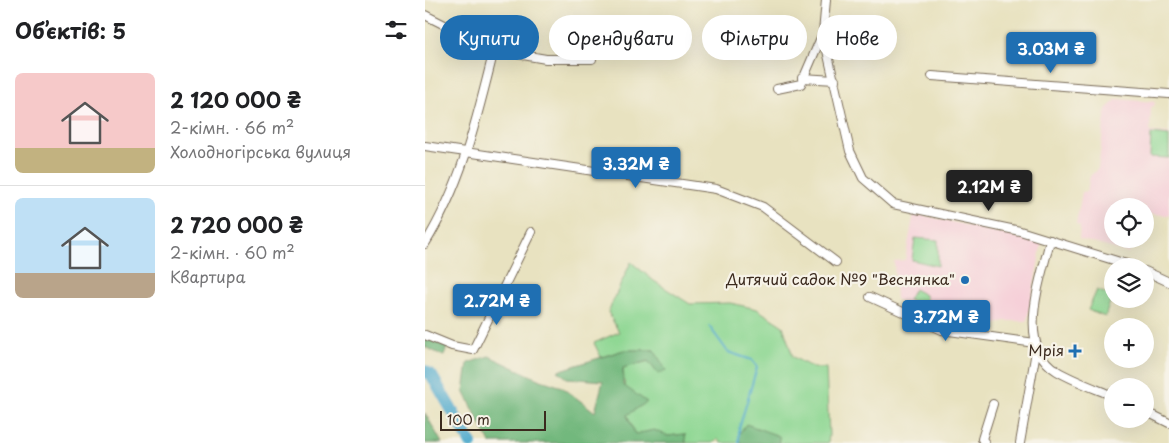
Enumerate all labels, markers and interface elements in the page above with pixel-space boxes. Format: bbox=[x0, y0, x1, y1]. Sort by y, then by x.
text: Об’єктів: 5 bbox=[15, 14, 126, 46]
chip: Купити bbox=[440, 15, 539, 60]
chip: Орендувати bbox=[549, 15, 692, 60]
chip: Фільтри bbox=[702, 15, 807, 60]
chip: Нове bbox=[817, 15, 897, 60]
icon: filters bbox=[382, 16, 410, 44]
pin: 3.03M ₴ bbox=[1005, 32, 1097, 74]
text: 3.03M ₴ bbox=[1017, 36, 1085, 60]
text: 2 120 000 ₴ bbox=[170, 83, 301, 115]
icon: home bbox=[55, 93, 115, 153]
text: 2-кімн. · 66 m² bbox=[170, 115, 294, 139]
text: Холодногірська вулиця bbox=[170, 139, 351, 163]
pin: 3.32M ₴ bbox=[590, 146, 682, 189]
text: 3.32M ₴ bbox=[602, 151, 670, 175]
pin: 2.12M ₴ bbox=[943, 170, 1035, 212]
text: 2.12M ₴ bbox=[957, 174, 1021, 198]
map controls bbox=[1104, 198, 1154, 428]
button: locate bbox=[1104, 198, 1154, 248]
text: 2 720 000 ₴ bbox=[170, 208, 303, 240]
icon: home bbox=[55, 218, 115, 278]
text: 2-кімн. · 60 m² bbox=[170, 240, 295, 264]
button: layers bbox=[1104, 258, 1154, 308]
text: Квартира bbox=[170, 264, 245, 288]
place label: Дитячий садок №9 "Веснянка" bbox=[725, 267, 955, 290]
marker: Дитячий садок №9 "Веснянка" bbox=[959, 274, 971, 286]
pin: 2.72M ₴ bbox=[451, 284, 543, 326]
text: 2.72M ₴ bbox=[464, 288, 530, 312]
pin: 3.72M ₴ bbox=[900, 300, 992, 342]
text: 3.72M ₴ bbox=[913, 304, 979, 328]
button: + bbox=[1104, 318, 1154, 368]
place label: Мрія bbox=[1028, 338, 1064, 361]
marker: Мрія bbox=[1068, 344, 1082, 358]
button: − bbox=[1104, 378, 1154, 428]
scale bar bbox=[440, 408, 546, 431]
text: 100 m bbox=[447, 409, 490, 430]

